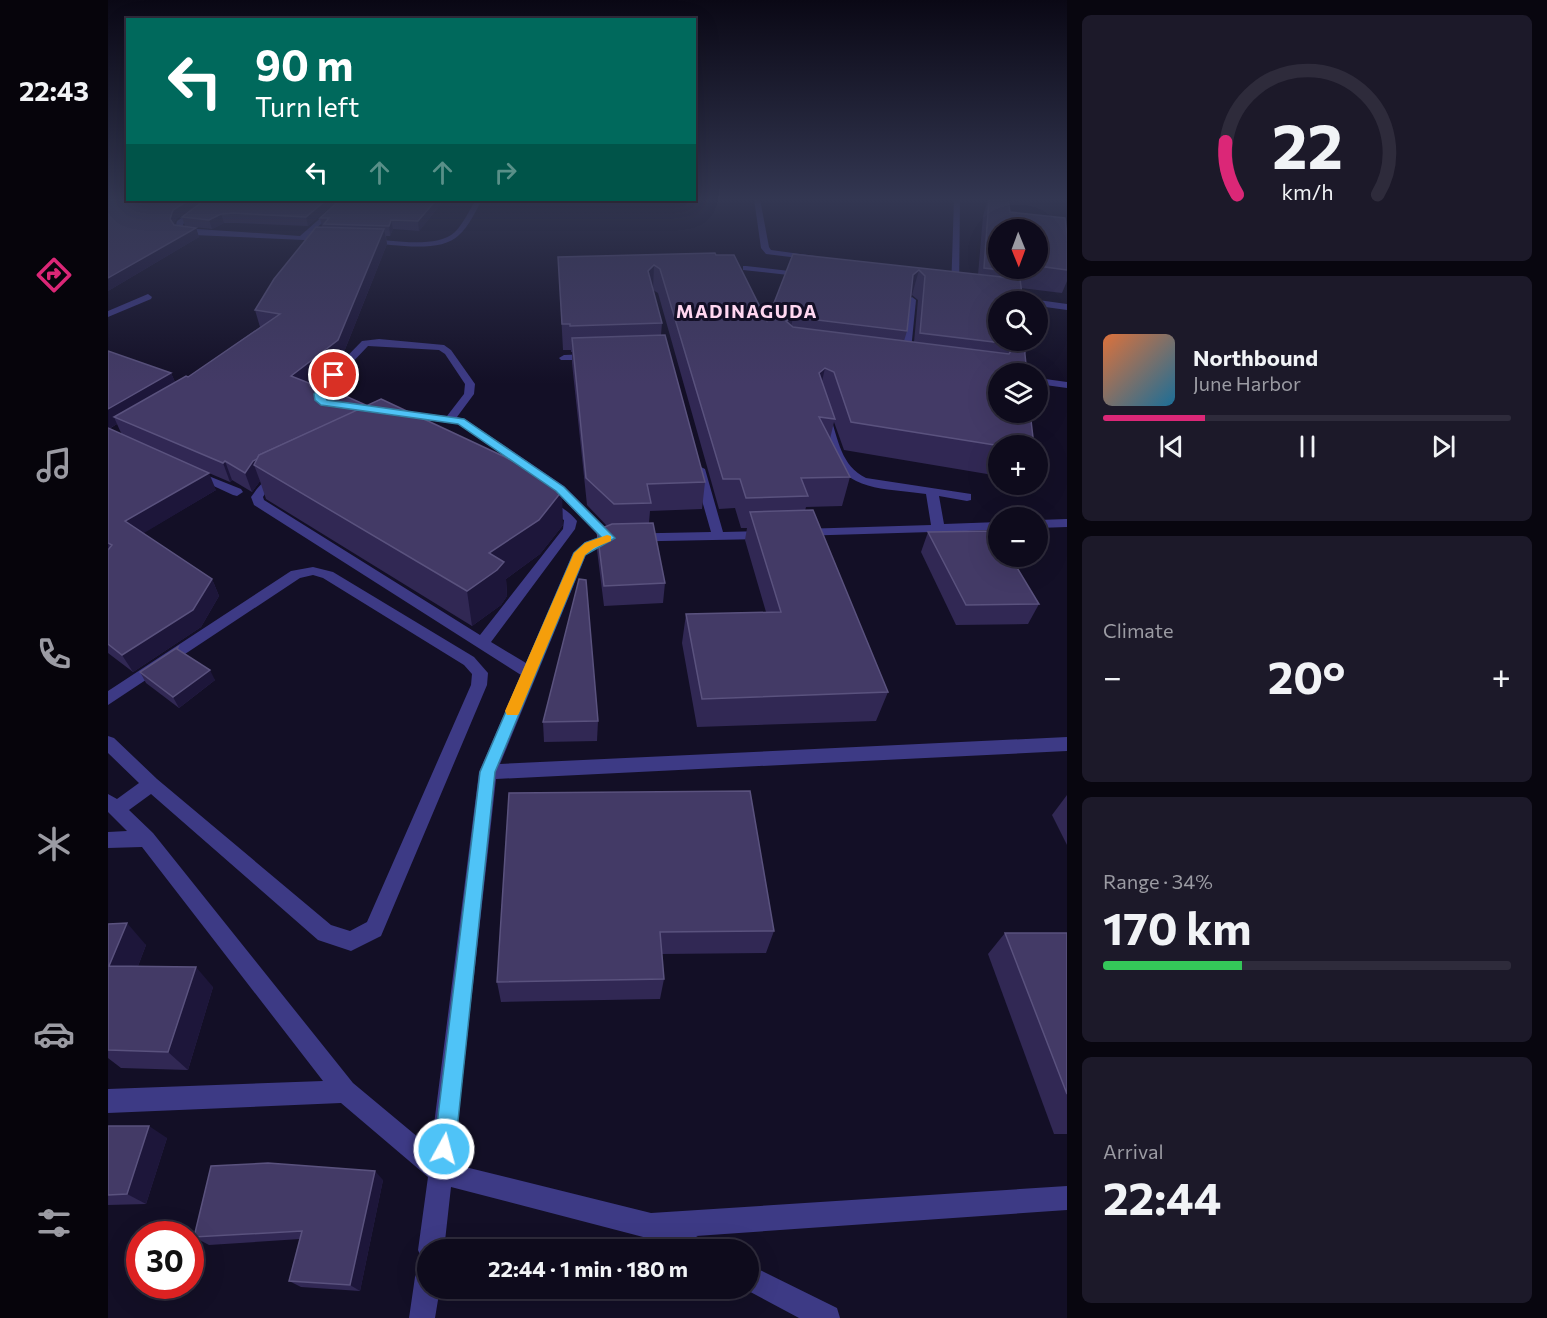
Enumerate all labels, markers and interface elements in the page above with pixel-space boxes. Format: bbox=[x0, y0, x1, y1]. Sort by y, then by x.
text: 90 m bbox=[255, 38, 354, 90]
icon: left bbox=[156, 42, 234, 120]
text: 22:43 bbox=[19, 74, 89, 107]
text: Turn left bbox=[255, 90, 359, 123]
text: 22 bbox=[1271, 106, 1343, 182]
icon: left bbox=[300, 156, 333, 189]
icon: ahead bbox=[363, 156, 396, 189]
icon: ahead bbox=[426, 156, 459, 189]
icon: right bbox=[489, 156, 522, 189]
text: km/h bbox=[1281, 178, 1333, 204]
north arrow bbox=[988, 219, 1048, 279]
map controls bbox=[988, 219, 1048, 567]
icon: directions bbox=[33, 254, 75, 296]
button: search bbox=[988, 291, 1048, 351]
district label: MADINAGUDA bbox=[676, 300, 818, 322]
text: Northbound bbox=[1193, 344, 1318, 371]
pin bbox=[308, 349, 359, 400]
icon: arrive bbox=[317, 358, 350, 391]
button: layers bbox=[988, 363, 1048, 423]
text: June Harbor bbox=[1193, 371, 1301, 395]
icon: previous bbox=[1155, 430, 1188, 463]
icon: pause bbox=[1291, 430, 1324, 463]
icon: next bbox=[1427, 430, 1460, 463]
button: + bbox=[988, 435, 1048, 495]
icon: music bbox=[33, 444, 75, 486]
button: − bbox=[988, 507, 1048, 567]
text: Climate bbox=[1103, 618, 1173, 642]
icon: phone bbox=[33, 633, 75, 675]
text: 20° bbox=[1268, 648, 1346, 703]
text: − bbox=[1103, 655, 1122, 696]
text: + bbox=[1492, 655, 1511, 696]
icon: climate bbox=[33, 823, 75, 865]
text: Range · 34% bbox=[1103, 869, 1213, 893]
text: 170 km bbox=[1103, 899, 1251, 954]
icon: car bbox=[33, 1013, 75, 1055]
position arrow bbox=[412, 1117, 476, 1181]
text: Arrival bbox=[1103, 1139, 1164, 1163]
text: 22:44 bbox=[1103, 1169, 1221, 1224]
icon: filters bbox=[33, 1202, 75, 1244]
speed limit sign: 30 bbox=[126, 1221, 204, 1299]
text: 22:44 · 1 min · 180 m bbox=[488, 1255, 688, 1282]

